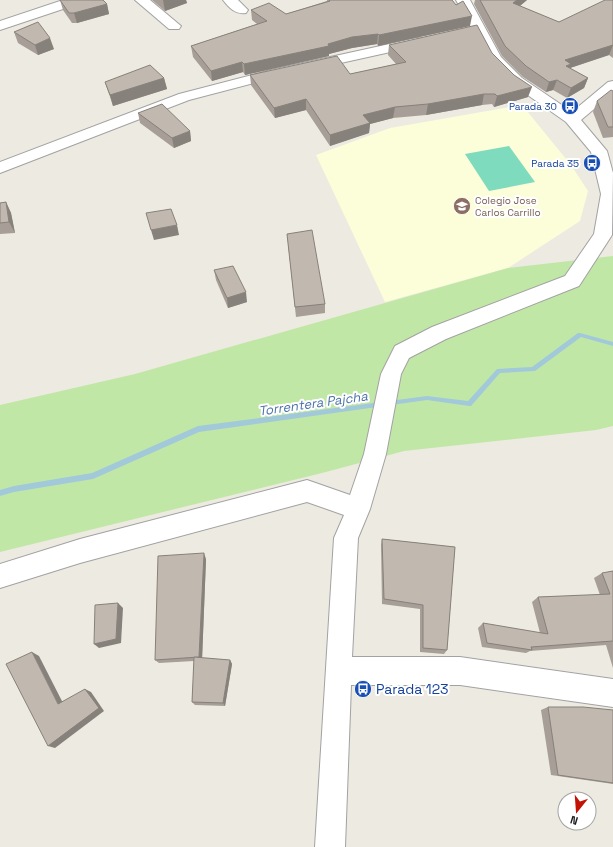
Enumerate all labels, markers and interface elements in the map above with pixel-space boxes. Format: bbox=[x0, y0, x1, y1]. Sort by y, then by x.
bus stop icon: Parada 30 bbox=[560, 96, 580, 116]
place label: Parada 30 bbox=[509, 100, 557, 113]
bus stop icon: Parada 35 bbox=[582, 153, 602, 173]
place label: Parada 35 bbox=[531, 157, 579, 170]
place label: Colegio Jose Carlos Carrillo bbox=[475, 194, 541, 219]
school or university icon: Colegio Jose Carlos Carrillo bbox=[452, 196, 472, 216]
water label: Torrentera Pajcha bbox=[257, 387, 369, 420]
bus stop icon: Parada 123 bbox=[353, 679, 373, 699]
place label: Parada 123 bbox=[376, 680, 449, 698]
north arrow bbox=[557, 791, 597, 831]
text: N bbox=[569, 813, 580, 828]

